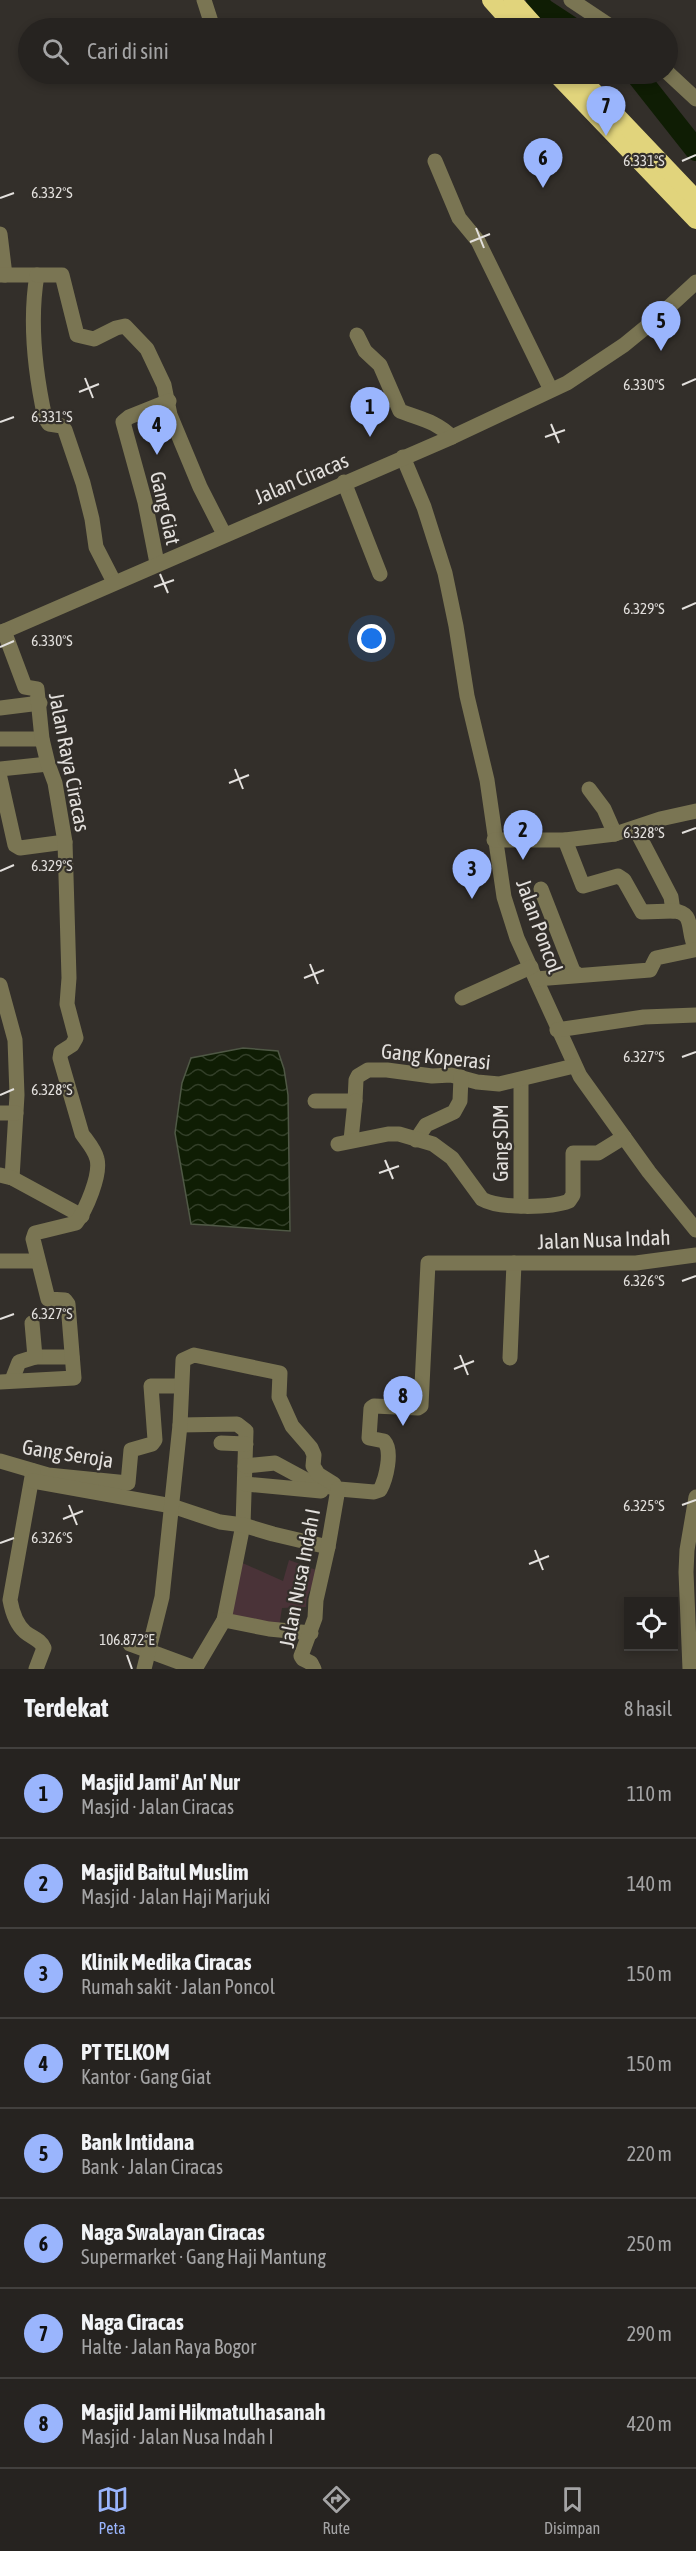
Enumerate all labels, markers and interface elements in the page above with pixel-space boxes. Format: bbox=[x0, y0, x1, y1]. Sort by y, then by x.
search box bbox=[18, 18, 678, 84]
icon: search bbox=[39, 35, 72, 68]
text: Cari di sini bbox=[87, 38, 169, 64]
pin: 7 bbox=[586, 86, 626, 136]
pin: 6 bbox=[524, 138, 562, 188]
text: 6.331°S bbox=[623, 152, 665, 169]
text: 6.332°S bbox=[31, 184, 73, 201]
pin: 5 bbox=[642, 302, 680, 351]
text: 6.330°S bbox=[623, 376, 665, 393]
pin: 1 bbox=[350, 388, 389, 437]
pin: 4 bbox=[138, 406, 176, 455]
text: 6.331°S bbox=[31, 408, 73, 425]
street label: Jalan Ciracas bbox=[250, 447, 352, 509]
street label: Gang Giat bbox=[146, 469, 186, 547]
text: 6.329°S bbox=[623, 600, 665, 617]
your location bbox=[357, 624, 386, 653]
text: 6.330°S bbox=[31, 632, 73, 649]
street label: Jalan Raya Ciracas bbox=[45, 691, 95, 833]
pin: 2 bbox=[504, 810, 542, 860]
text: 6.328°S bbox=[623, 824, 665, 841]
pin: 3 bbox=[452, 850, 492, 899]
text: 6.329°S bbox=[31, 857, 73, 874]
street label: Jalan Poncol bbox=[512, 876, 568, 977]
street label: Gang Koperasi bbox=[380, 1038, 492, 1074]
text: 6.327°S bbox=[623, 1048, 665, 1065]
text: 6.328°S bbox=[31, 1081, 73, 1098]
street label: Gang SDM bbox=[488, 1104, 512, 1182]
street label: Jalan Nusa Indah bbox=[537, 1225, 671, 1253]
text: 6.326°S bbox=[623, 1272, 665, 1289]
text: 6.327°S bbox=[31, 1305, 73, 1322]
pin: 8 bbox=[384, 1376, 422, 1426]
street label: Gang Seroja bbox=[21, 1434, 115, 1472]
text: 6.325°S bbox=[623, 1497, 665, 1514]
street label: Jalan Nusa Indah I bbox=[274, 1506, 324, 1650]
text: 6.326°S bbox=[31, 1529, 73, 1546]
map controls bbox=[624, 1597, 678, 1651]
button: locate bbox=[624, 1597, 678, 1651]
text: 106.872°E bbox=[99, 1631, 155, 1648]
text: Terdekat bbox=[24, 1693, 108, 1723]
text: 8 hasil bbox=[624, 1697, 672, 1720]
text: Masjid Jami' An' Nur bbox=[81, 1769, 240, 1795]
text: 1 bbox=[39, 1782, 48, 1805]
text: 110 m bbox=[627, 1782, 672, 1805]
text: Masjid · Jalan Ciracas bbox=[81, 1795, 234, 1818]
text: Masjid Baitul Muslim bbox=[81, 1859, 249, 1885]
text: 2 bbox=[39, 1872, 48, 1895]
text: 140 m bbox=[627, 1872, 672, 1895]
text: Masjid · Jalan Haji Marjuki bbox=[81, 1885, 270, 1908]
text: Klinik Medika Ciracas bbox=[81, 1949, 252, 1975]
text: 3 bbox=[39, 1962, 48, 1985]
text: 150 m bbox=[627, 1962, 672, 1985]
text: Rumah sakit · Jalan Poncol bbox=[81, 1975, 275, 1998]
text: PT TELKOM bbox=[81, 2039, 170, 2065]
text: 4 bbox=[39, 2052, 48, 2075]
text: 150 m bbox=[627, 2052, 672, 2075]
text: Kantor · Gang Giat bbox=[81, 2065, 211, 2088]
text: Bank Intidana bbox=[81, 2129, 194, 2155]
text: 5 bbox=[39, 2142, 48, 2165]
text: 220 m bbox=[627, 2142, 672, 2165]
text: Bank · Jalan Ciracas bbox=[81, 2155, 223, 2178]
text: Naga Swalayan Ciracas bbox=[81, 2219, 265, 2245]
text: 6 bbox=[39, 2232, 48, 2255]
text: 250 m bbox=[627, 2232, 672, 2255]
text: Supermarket · Gang Haji Mantung bbox=[81, 2245, 326, 2268]
text: Naga Ciracas bbox=[81, 2309, 184, 2335]
text: 7 bbox=[39, 2322, 48, 2345]
text: 290 m bbox=[627, 2322, 672, 2345]
text: Halte · Jalan Raya Bogor bbox=[81, 2335, 256, 2358]
text: Masjid Jami Hikmatulhasanah bbox=[81, 2399, 325, 2425]
text: 8 bbox=[39, 2412, 48, 2435]
text: 420 m bbox=[627, 2412, 672, 2435]
text: Masjid · Jalan Nusa Indah I bbox=[81, 2425, 274, 2448]
tab: Peta bbox=[96, 2483, 129, 2537]
tab: Rute bbox=[320, 2483, 353, 2537]
tab: Disimpan bbox=[544, 2483, 600, 2537]

